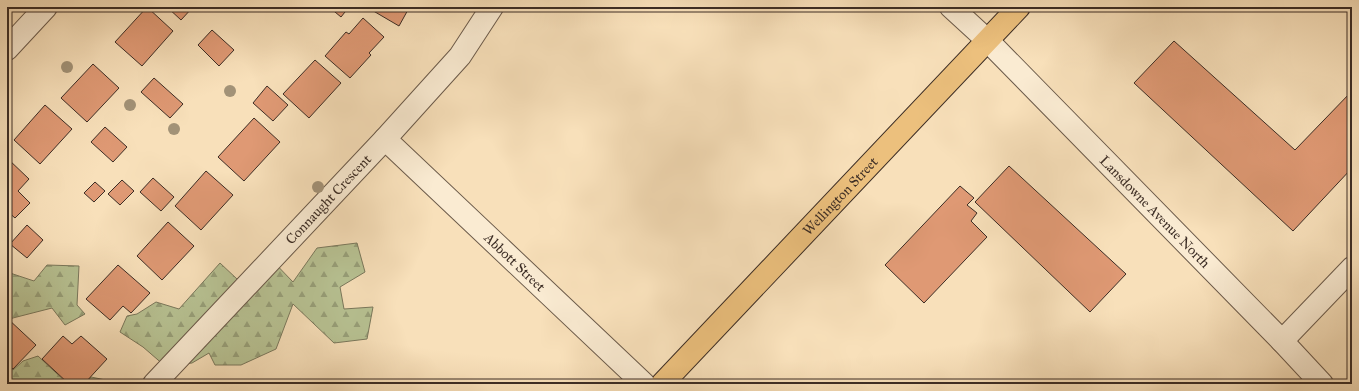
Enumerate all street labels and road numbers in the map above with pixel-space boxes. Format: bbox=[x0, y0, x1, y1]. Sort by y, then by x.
street label: Connaught Crescent bbox=[282, 151, 375, 248]
street label: Lansdowne Avenue North bbox=[1096, 152, 1214, 272]
street label: Wellington Street bbox=[799, 153, 882, 239]
street label: Abbott Street bbox=[480, 229, 549, 295]

